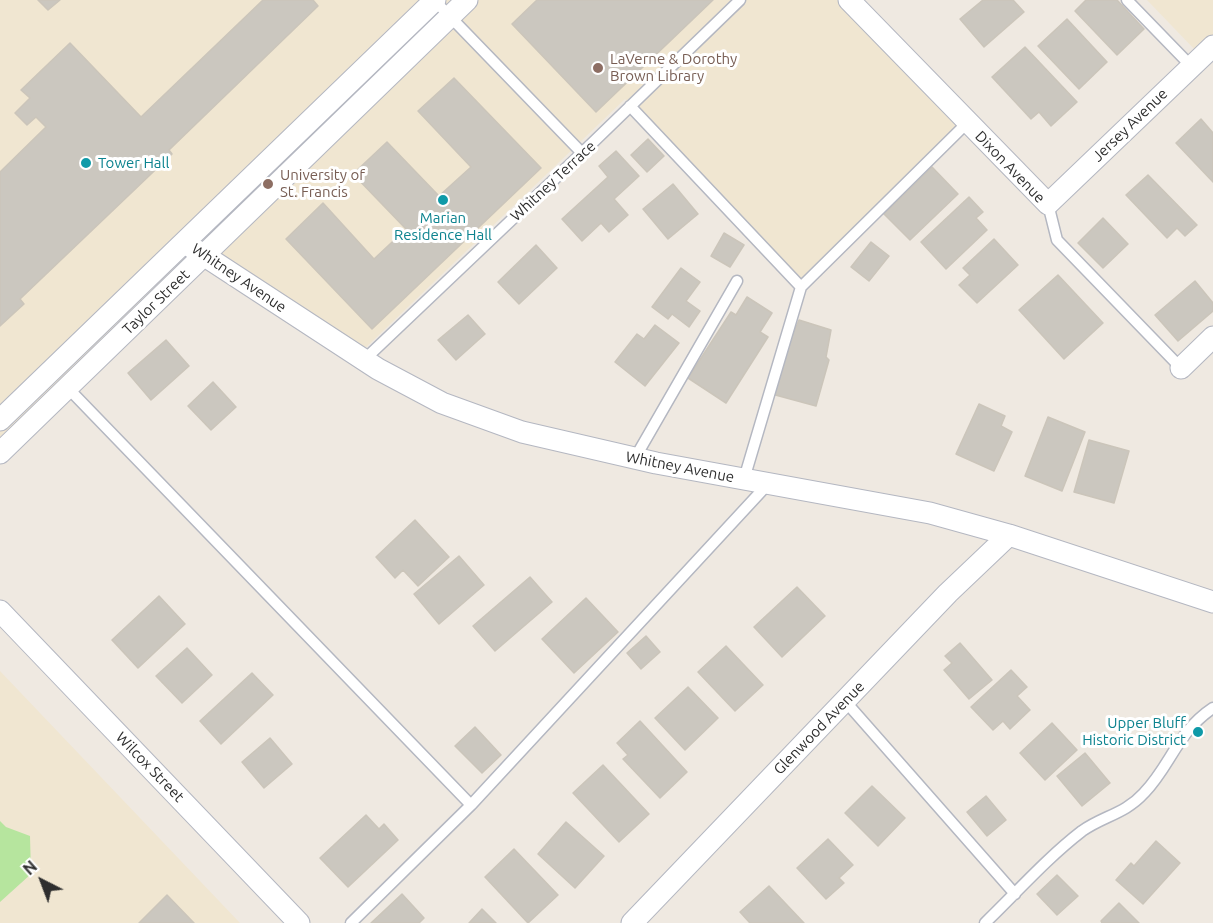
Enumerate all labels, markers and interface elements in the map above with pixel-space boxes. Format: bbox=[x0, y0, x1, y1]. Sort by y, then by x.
place label: LaVerne & Dorothy Brown Library bbox=[610, 50, 737, 85]
marker: LaVerne & Dorothy Brown Library bbox=[591, 61, 605, 75]
street label: Jersey Avenue bbox=[1089, 85, 1171, 165]
street label: Dixon Avenue bbox=[971, 127, 1049, 207]
street label: Whitney Terrace bbox=[507, 137, 599, 225]
place label: Tower Hall bbox=[98, 154, 169, 172]
marker: Tower Hall bbox=[79, 156, 93, 170]
place label: University of St. Francis bbox=[280, 166, 365, 201]
marker: University of St. Francis bbox=[261, 177, 275, 191]
marker: Marian Residence Hall bbox=[436, 193, 450, 207]
place label: Marian Residence Hall bbox=[394, 209, 492, 244]
street label: Whitney Avenue bbox=[188, 240, 290, 316]
street label: Taylor Street bbox=[119, 266, 193, 338]
street label: Whitney Avenue bbox=[624, 448, 736, 486]
street label: Glenwood Avenue bbox=[770, 678, 868, 778]
place label: Upper Bluff Historic District bbox=[1082, 714, 1186, 749]
marker: Upper Bluff Historic District bbox=[1191, 725, 1205, 739]
street label: Wilcox Street bbox=[112, 728, 188, 806]
north arrow bbox=[12, 851, 72, 911]
text: N bbox=[19, 857, 40, 878]

